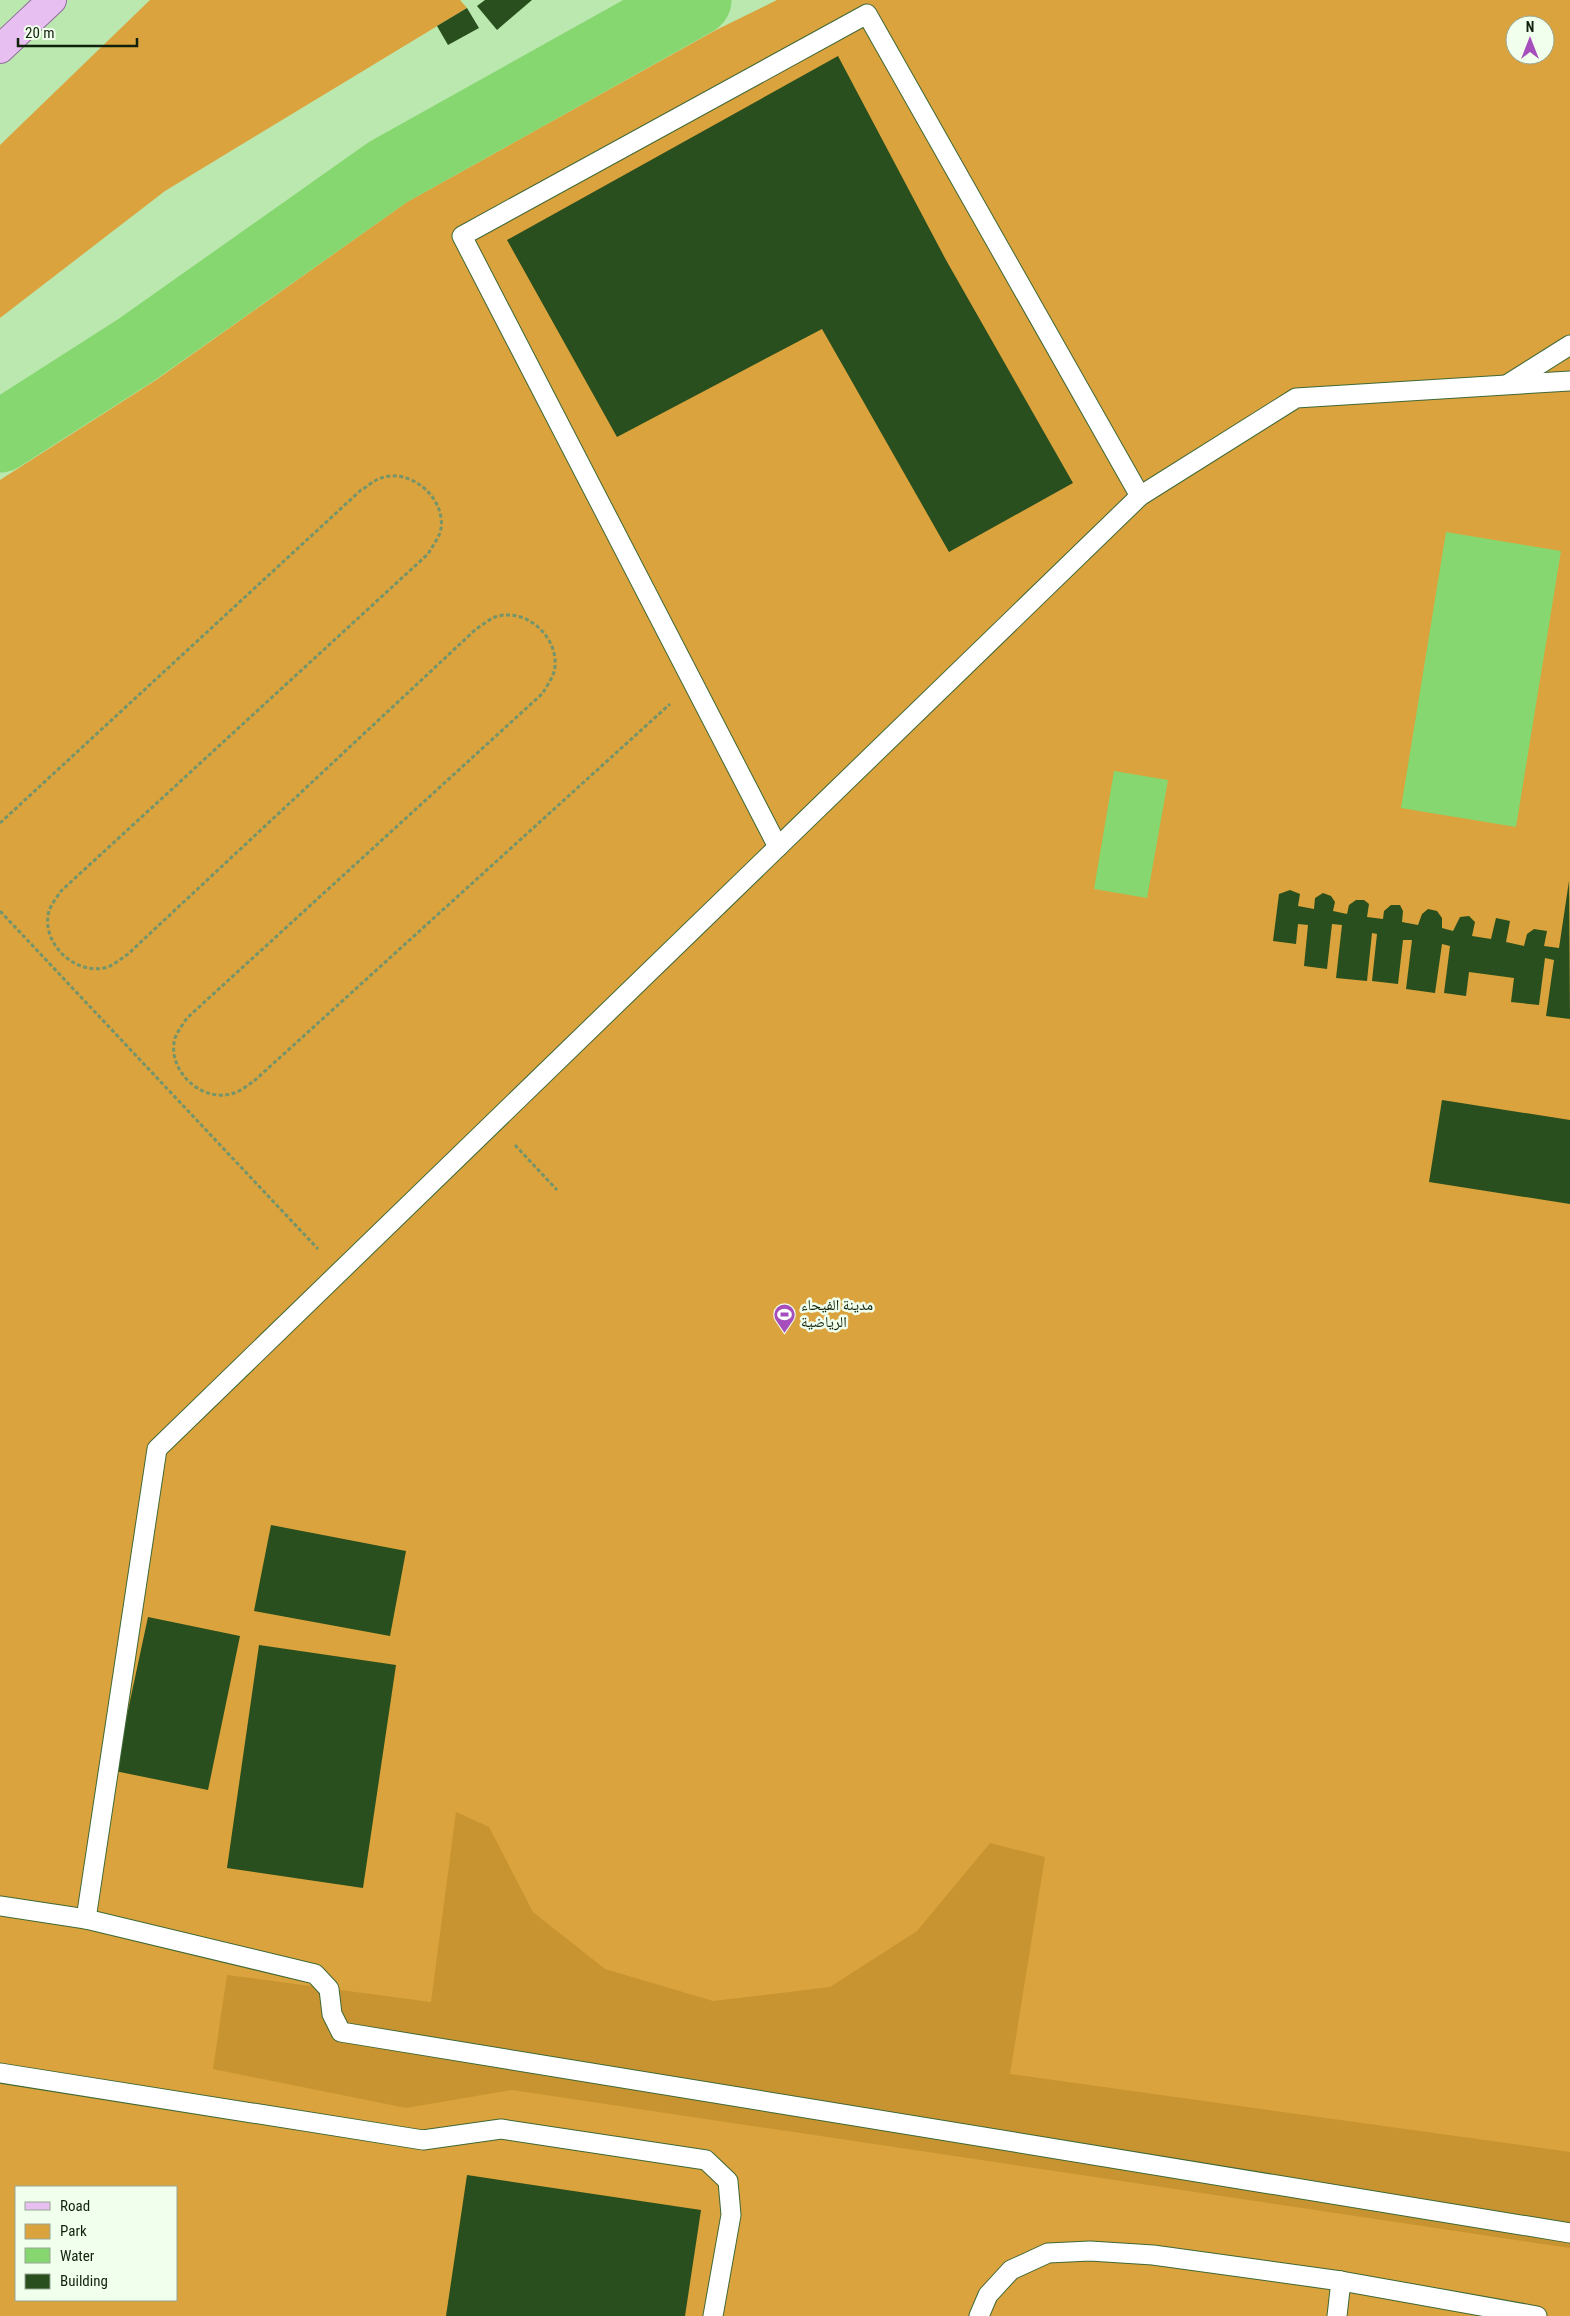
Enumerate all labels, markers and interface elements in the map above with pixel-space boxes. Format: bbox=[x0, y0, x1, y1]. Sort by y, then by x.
scale bar bbox=[18, 15, 136, 47]
north arrow bbox=[1505, 15, 1555, 65]
text: N bbox=[1526, 19, 1534, 35]
text: 20 m bbox=[25, 24, 55, 42]
place label: مدينة الفيحاء الرياضية bbox=[801, 1296, 873, 1331]
sports icon: مدينة الفيحاء الرياضية bbox=[773, 1302, 797, 1333]
legend bbox=[15, 2186, 178, 2301]
text: Road bbox=[60, 2197, 90, 2215]
text: Park bbox=[60, 2222, 87, 2240]
text: Water bbox=[60, 2247, 95, 2265]
text: Building bbox=[60, 2272, 108, 2290]

